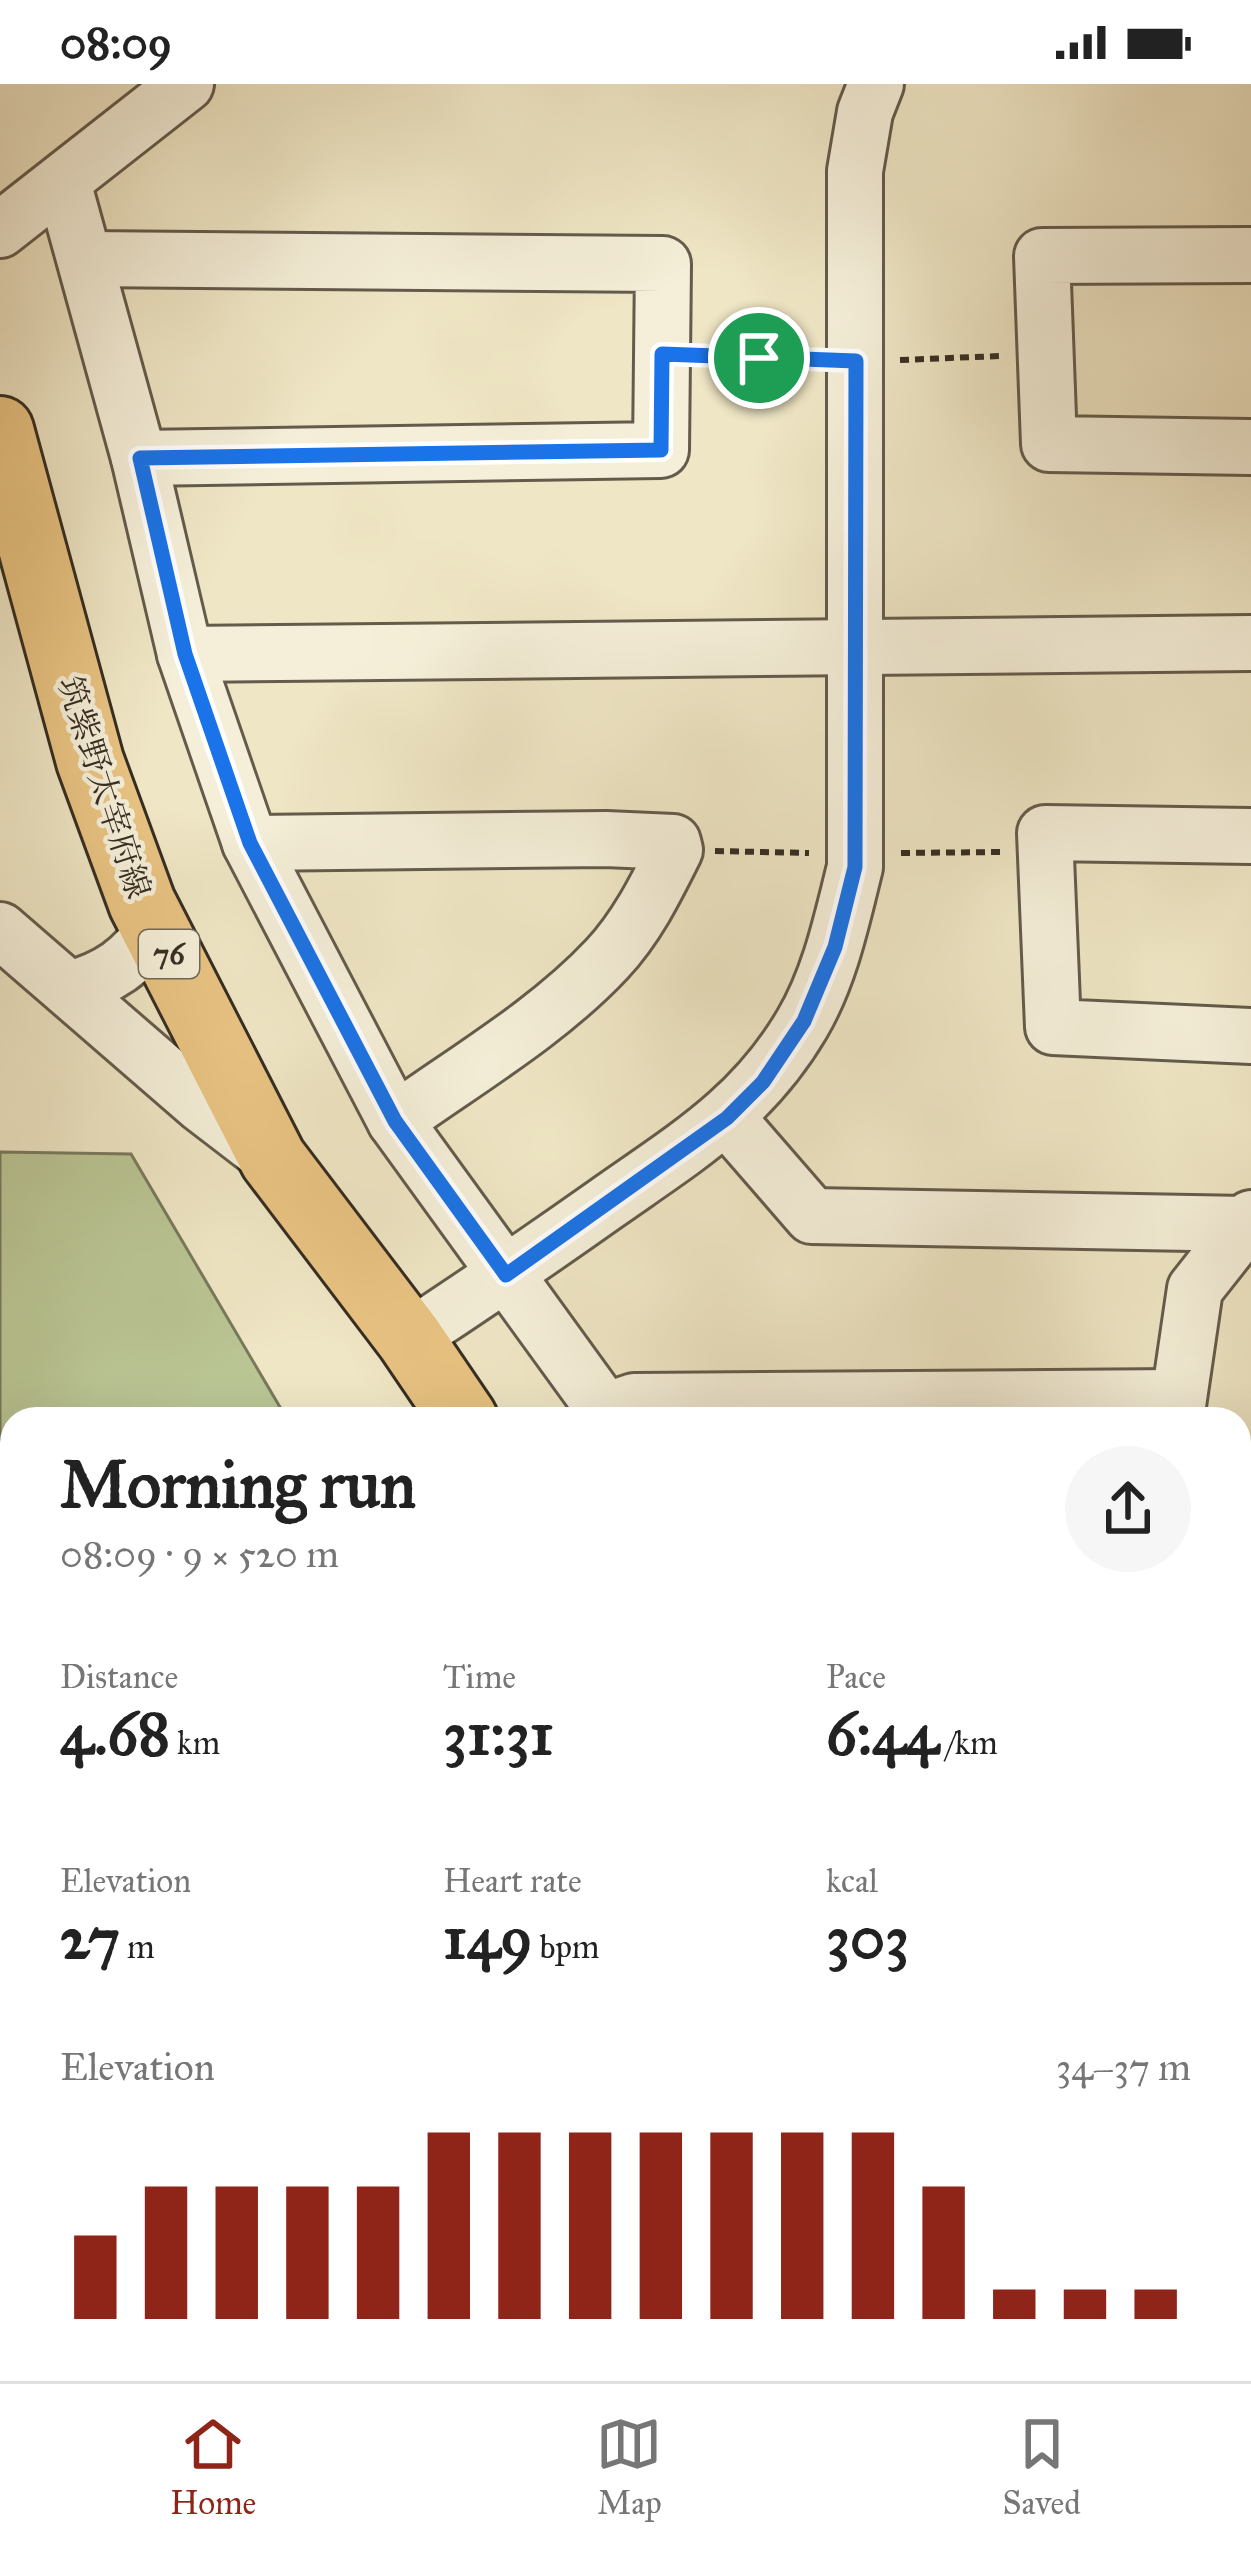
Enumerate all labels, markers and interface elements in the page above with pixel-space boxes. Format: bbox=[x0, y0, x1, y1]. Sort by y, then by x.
text: 08:09 bbox=[60, 15, 172, 70]
pin bbox=[708, 307, 810, 409]
icon: arrive bbox=[726, 325, 792, 391]
street label: 筑紫野太宰府線 bbox=[49, 671, 159, 903]
road number: 76 bbox=[139, 930, 199, 978]
text: Morning run bbox=[60, 1444, 416, 1525]
button: share bbox=[1065, 1446, 1191, 1572]
text: 08:09 · 9 × 520 m bbox=[60, 1530, 339, 1578]
text: Distance bbox=[60, 1657, 178, 1697]
text: Time bbox=[443, 1657, 516, 1697]
text: Pace bbox=[826, 1657, 886, 1697]
text: 4.68 bbox=[60, 1697, 170, 1770]
text: 31:31 bbox=[443, 1697, 554, 1770]
text: 6:44 bbox=[826, 1697, 939, 1770]
text: km bbox=[170, 1723, 220, 1763]
text: /km bbox=[939, 1723, 998, 1763]
text: Elevation bbox=[60, 1861, 191, 1901]
text: Heart rate bbox=[443, 1861, 582, 1901]
text: kcal bbox=[826, 1861, 878, 1901]
text: 27 bbox=[60, 1901, 120, 1974]
text: 149 bbox=[443, 1901, 532, 1974]
text: 303 bbox=[826, 1901, 909, 1974]
text: m bbox=[120, 1927, 155, 1967]
text: bpm bbox=[532, 1927, 600, 1967]
text: Elevation bbox=[60, 2043, 215, 2091]
text: 34–37 m bbox=[1056, 2043, 1191, 2091]
tab: Home bbox=[170, 2411, 256, 2523]
tab: Map bbox=[596, 2411, 662, 2523]
tab: Saved bbox=[1003, 2411, 1081, 2523]

